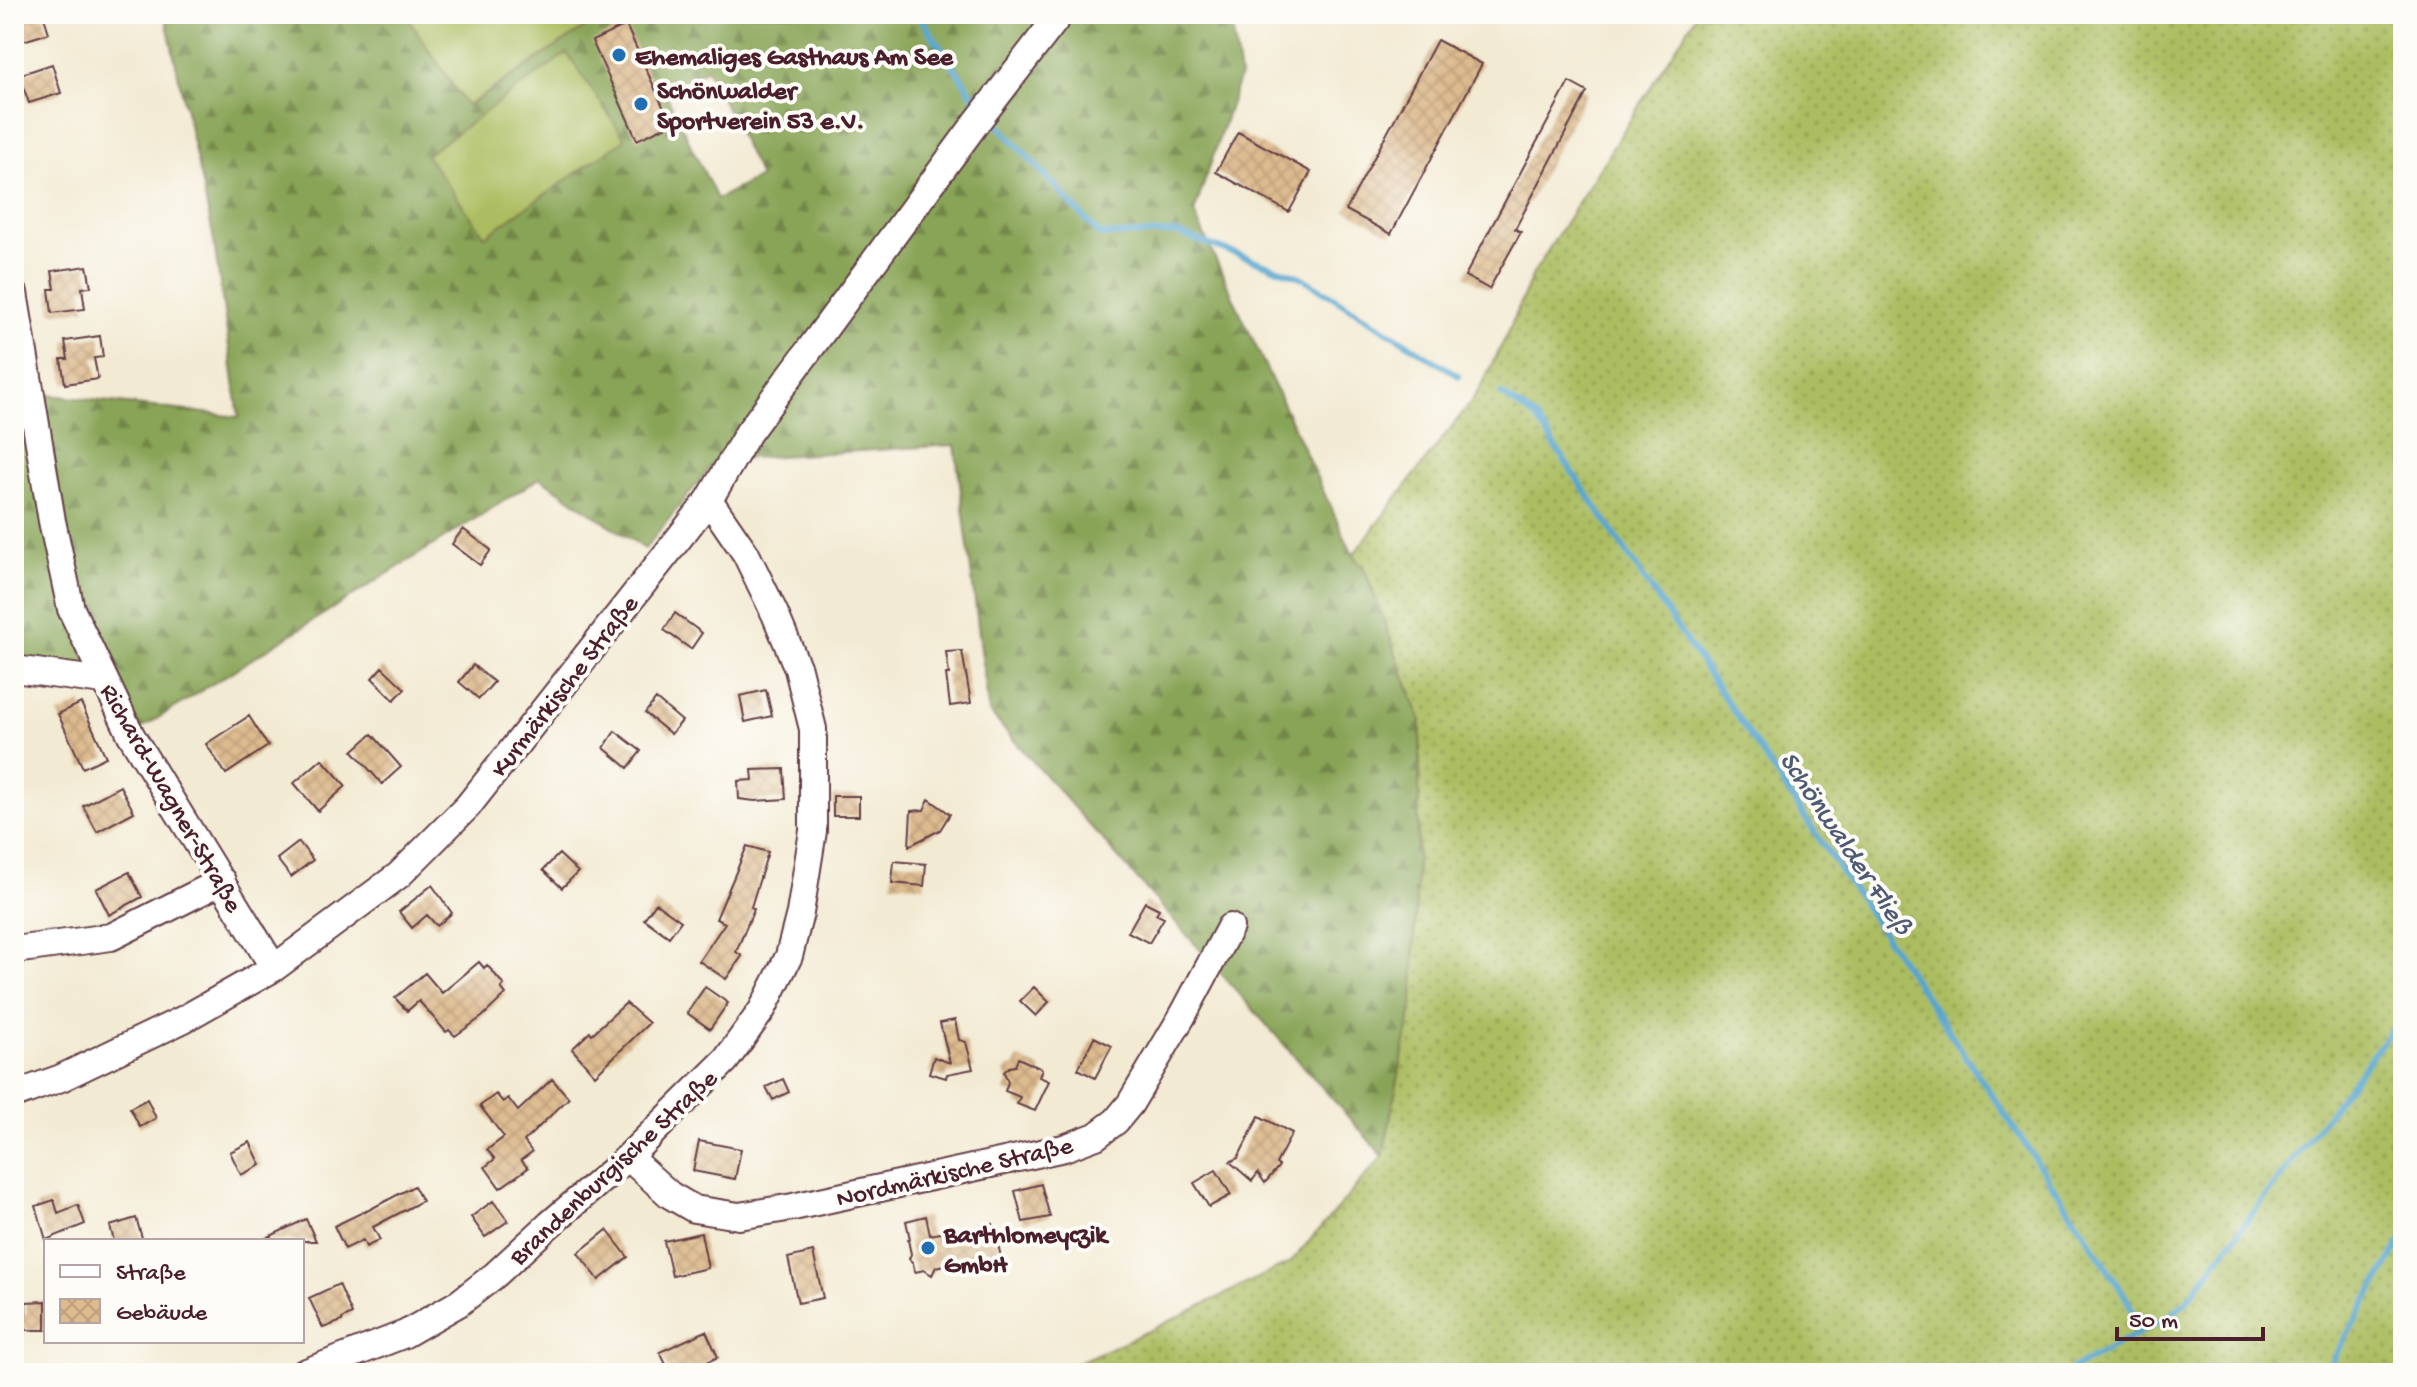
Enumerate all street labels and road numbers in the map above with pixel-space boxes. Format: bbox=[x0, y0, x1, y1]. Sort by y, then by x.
street label: Kurmärkische Straße bbox=[486, 590, 648, 785]
street label: Richard-Wagner-Straße bbox=[91, 679, 248, 920]
street label: Brandenburgische Straße bbox=[504, 1064, 726, 1275]
street label: Nordmärkische Straße bbox=[834, 1132, 1077, 1217]

